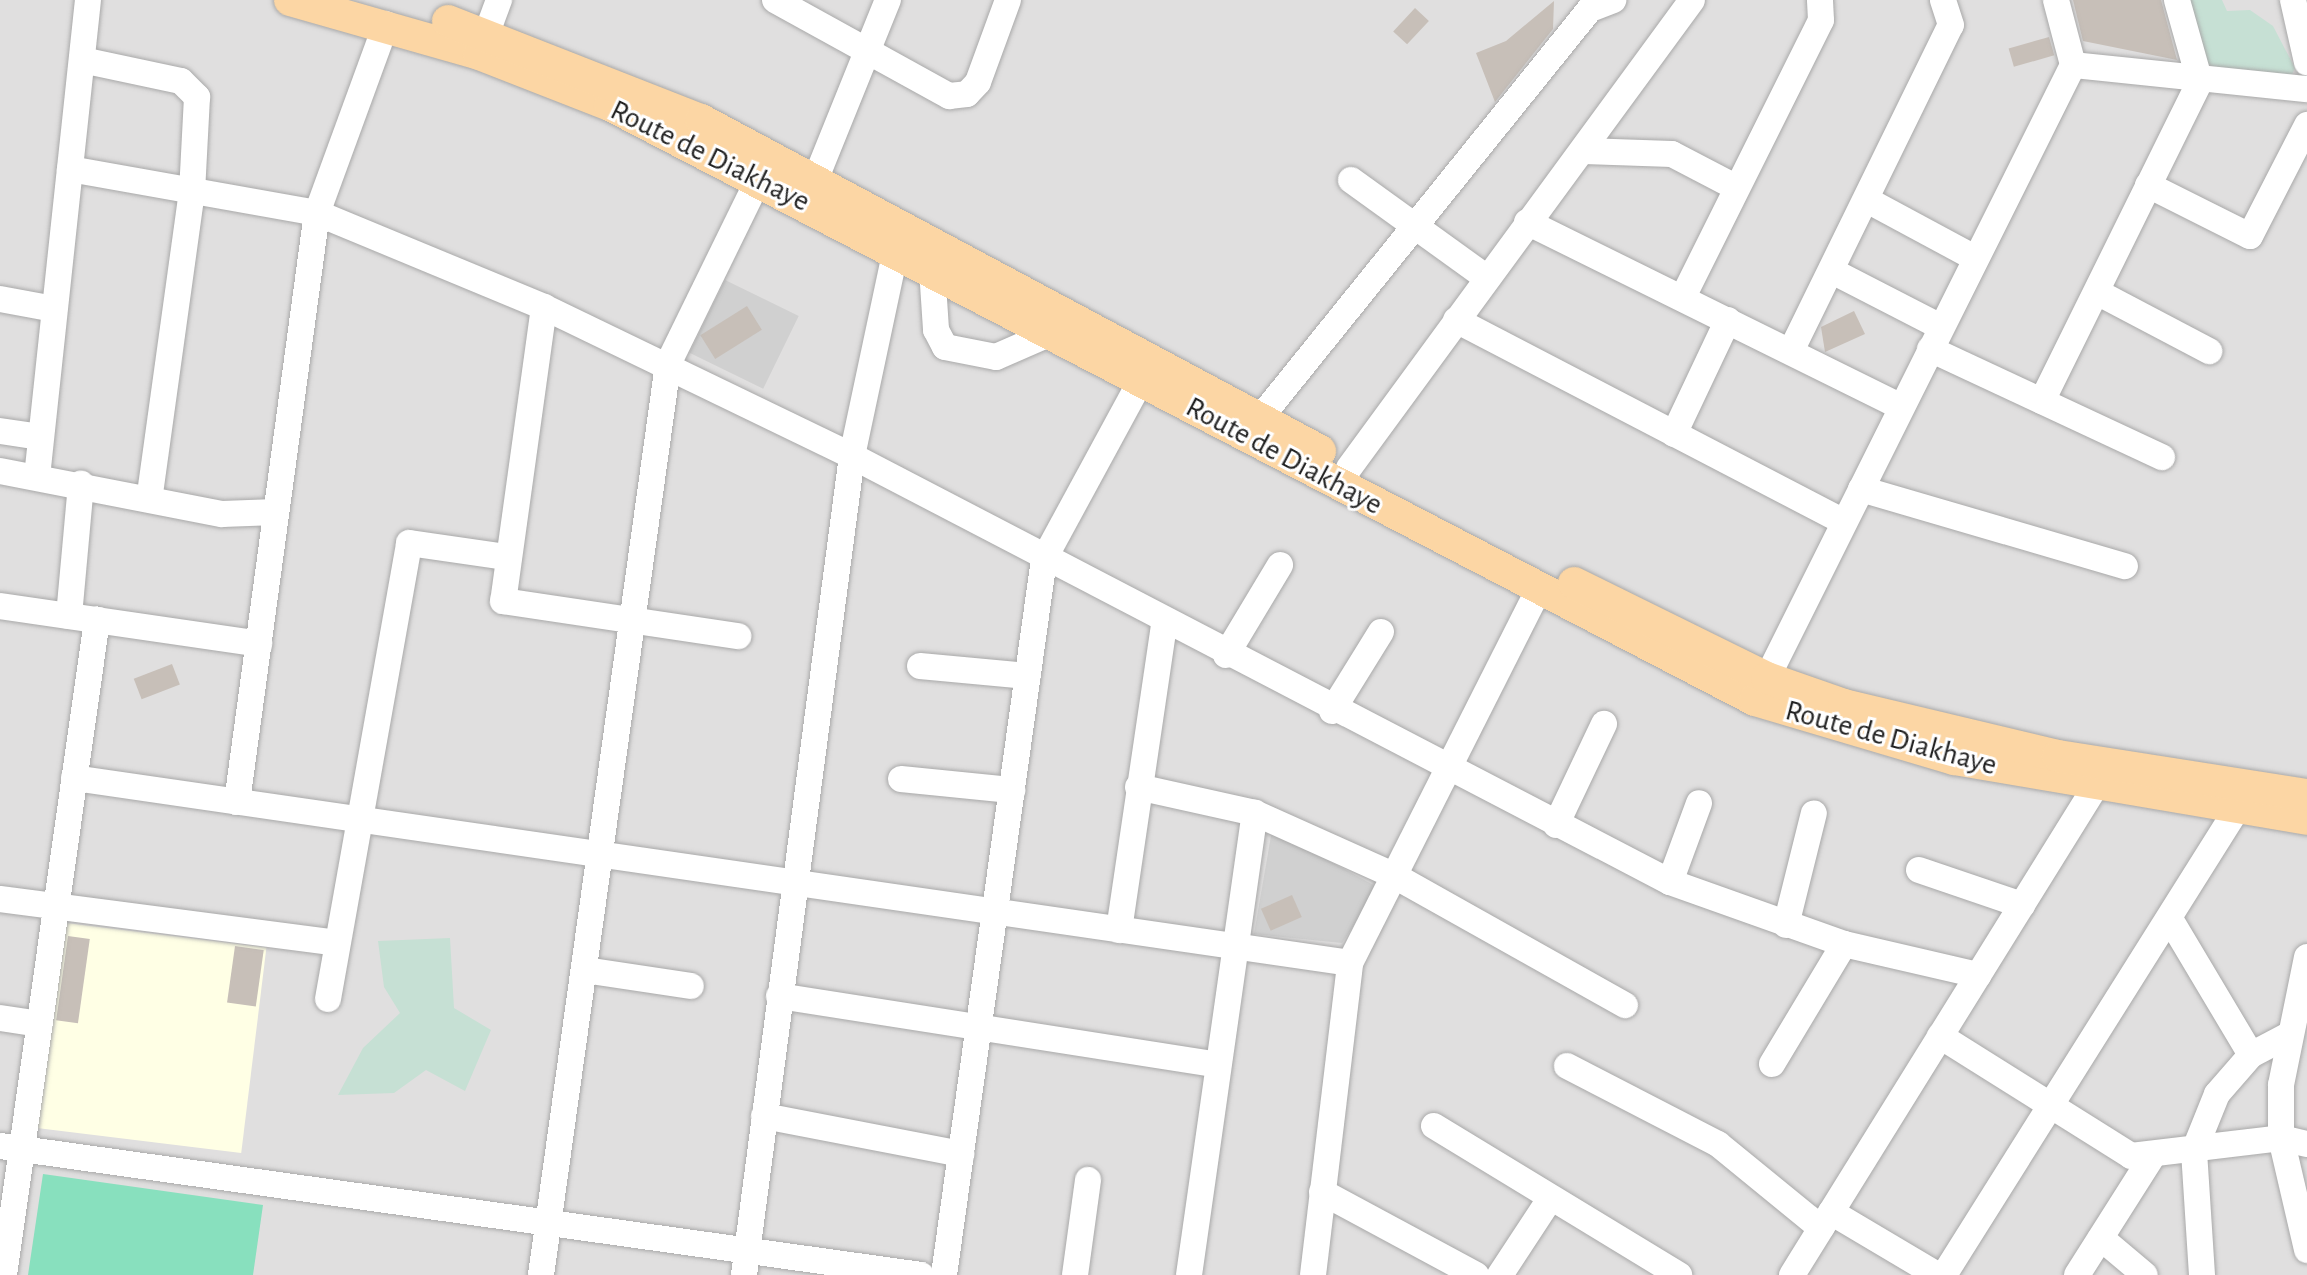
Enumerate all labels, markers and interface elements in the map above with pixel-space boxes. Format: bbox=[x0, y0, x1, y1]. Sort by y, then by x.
street label: Route de Diakhaye bbox=[604, 92, 816, 220]
street label: Route de Diakhaye bbox=[1180, 389, 1388, 523]
street label: Route de Diakhaye bbox=[1781, 692, 2001, 784]

